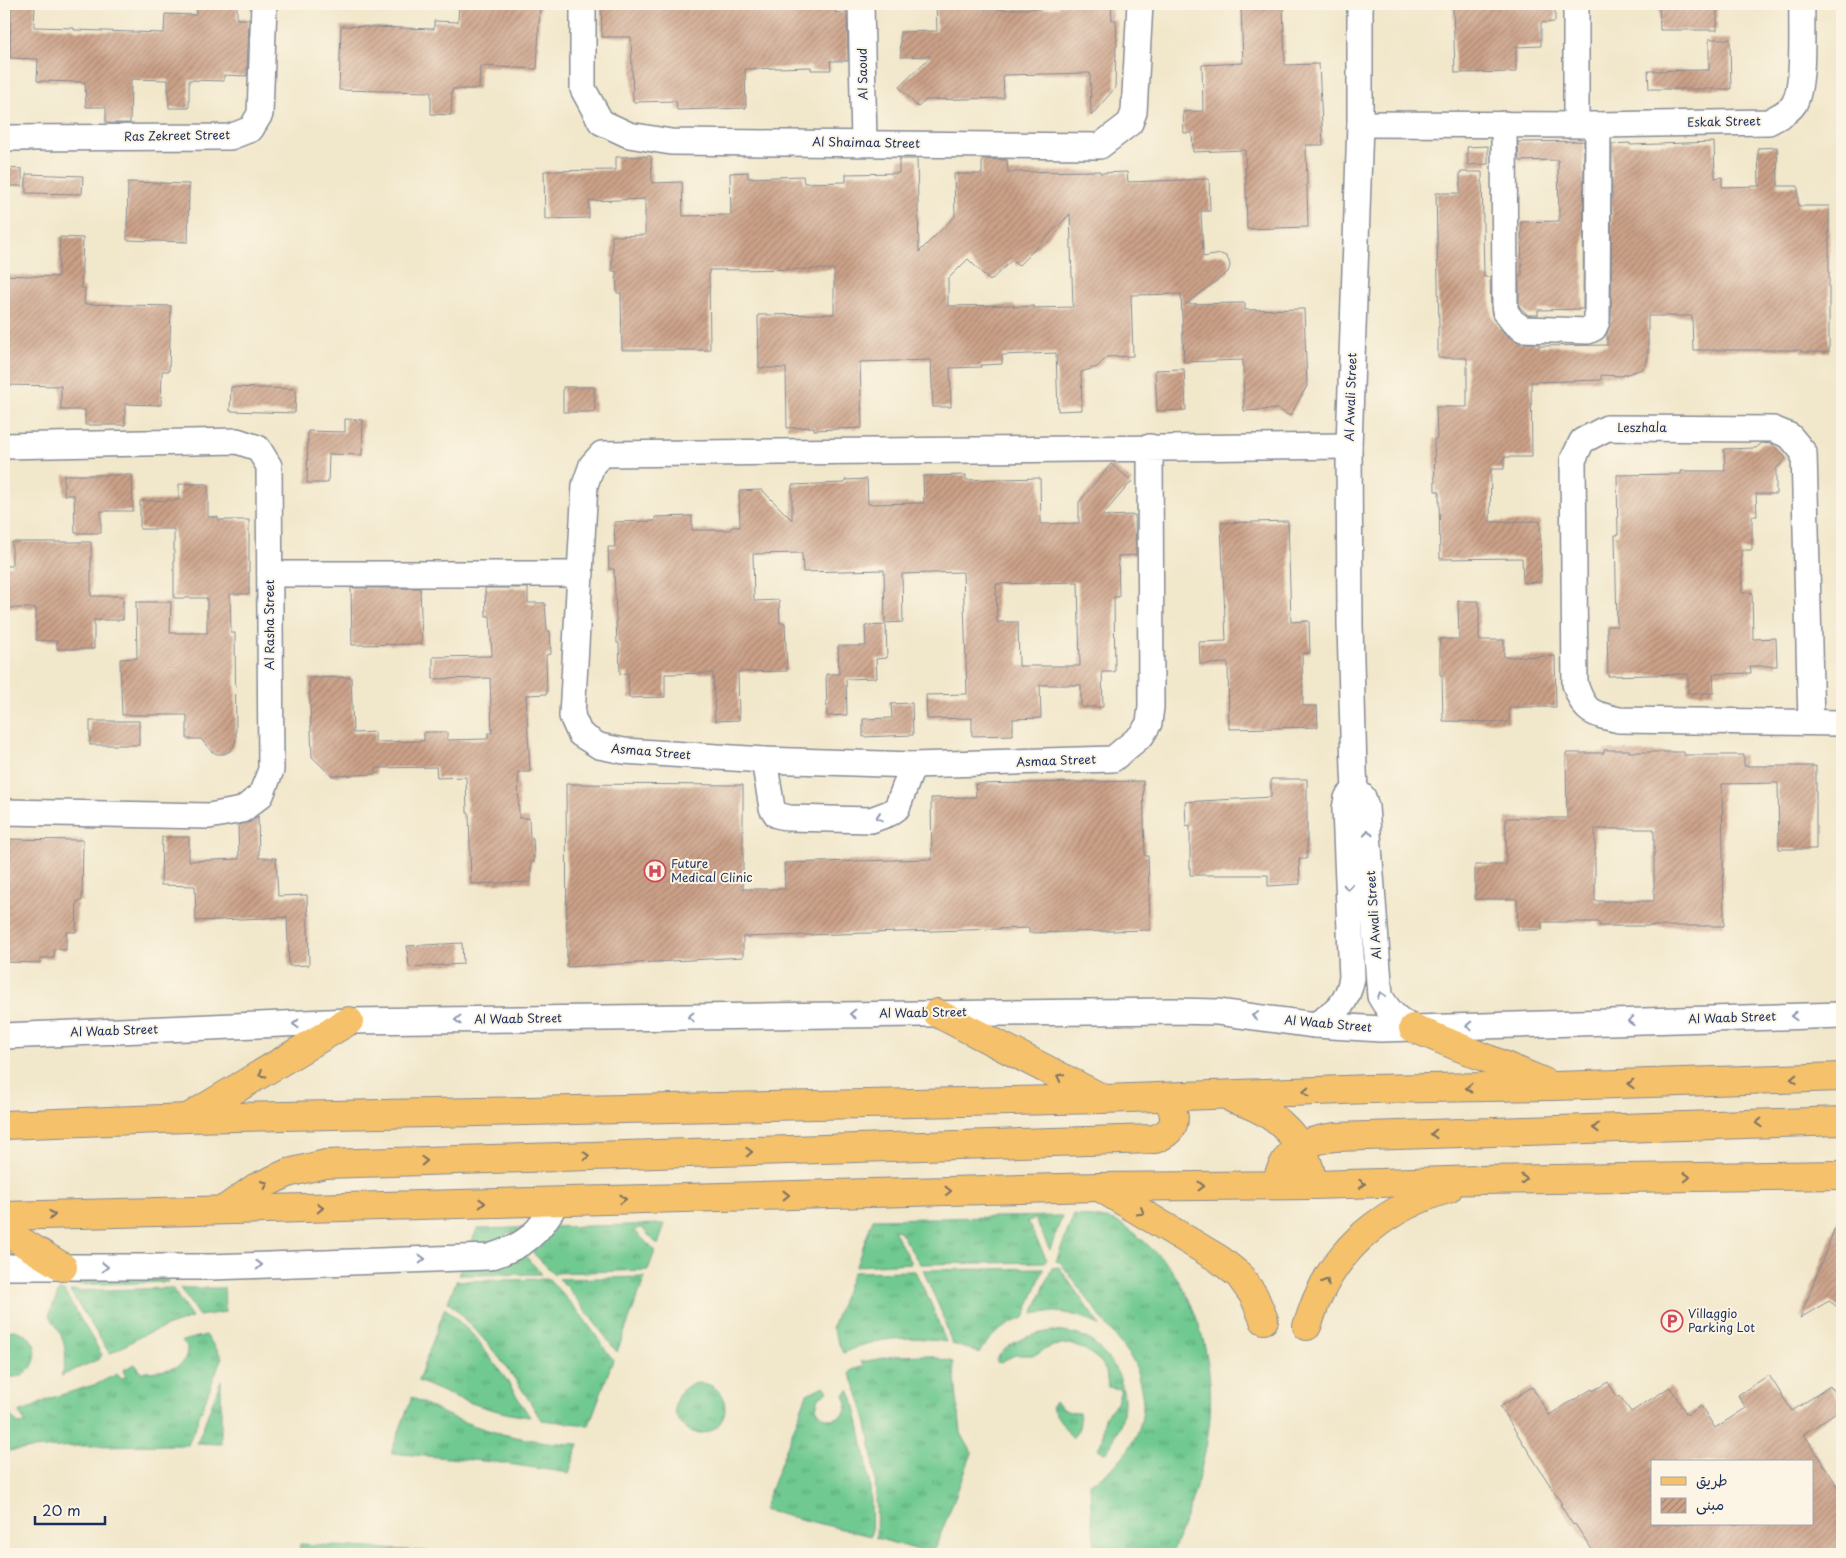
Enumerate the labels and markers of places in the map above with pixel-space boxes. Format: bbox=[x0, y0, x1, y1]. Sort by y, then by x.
place label: Future Medical Clinic bbox=[671, 854, 753, 886]
hospital icon: Future Medical Clinic bbox=[643, 859, 667, 883]
place label: Villaggio Parking Lot bbox=[1688, 1304, 1755, 1336]
parking icon: Villaggio Parking Lot bbox=[1660, 1309, 1684, 1333]

